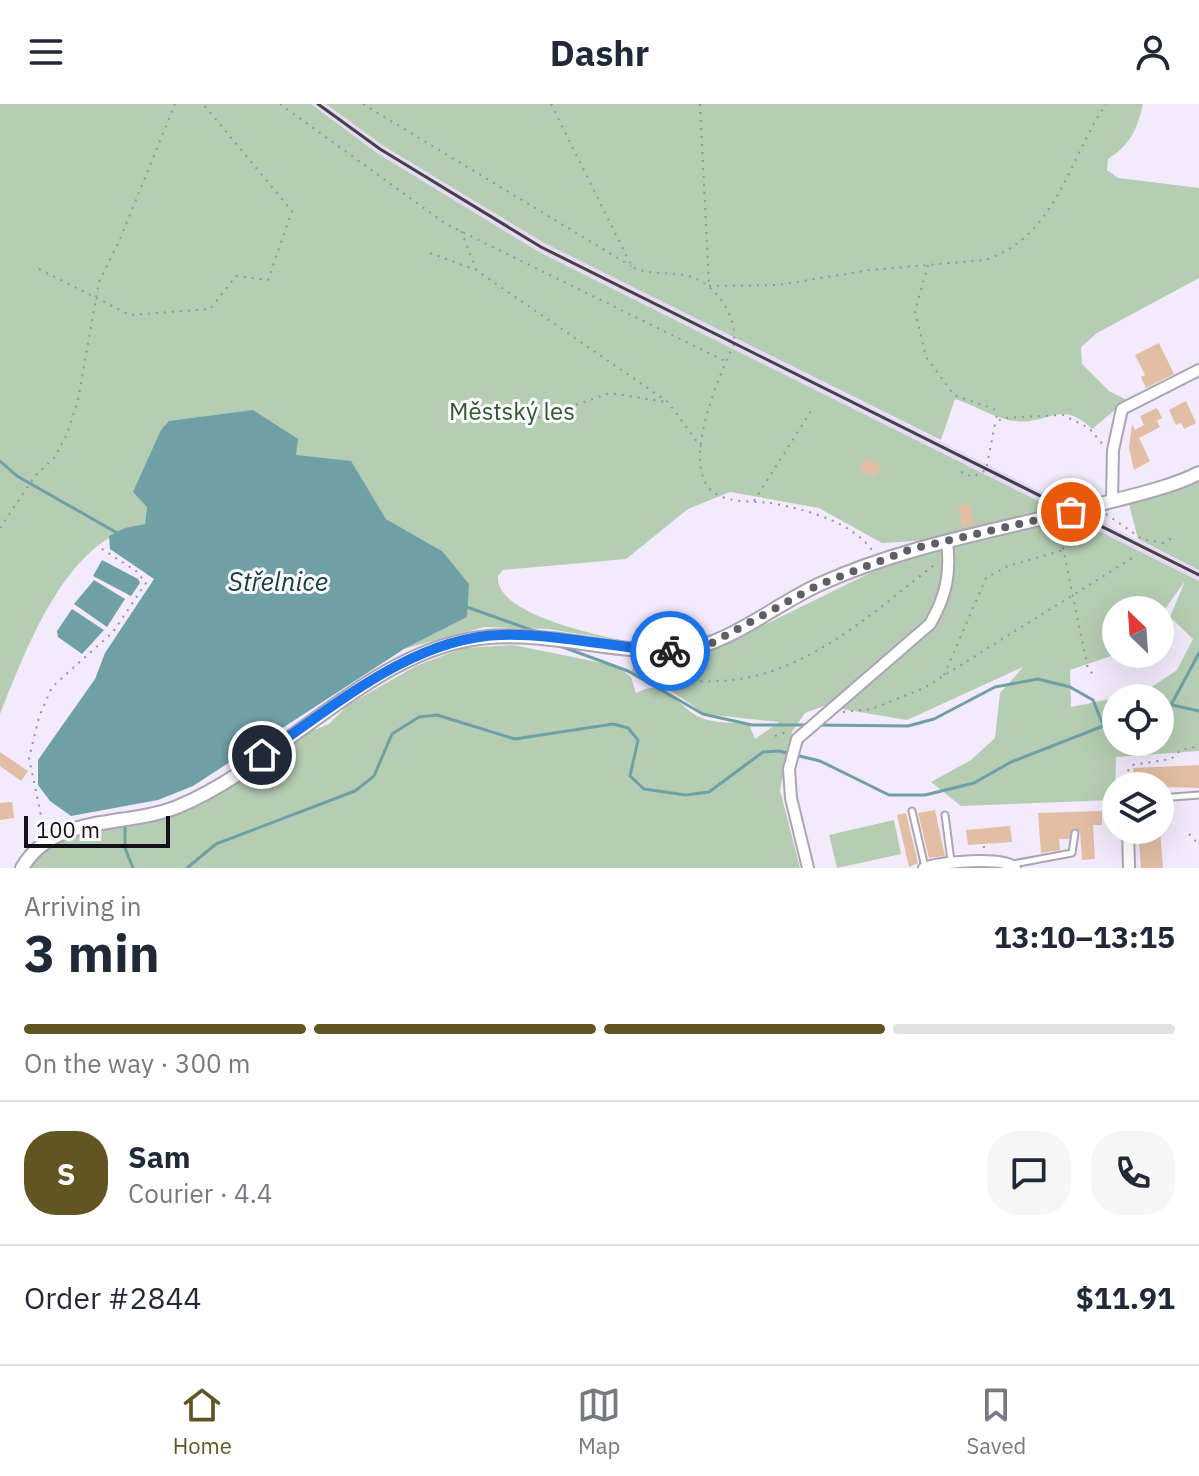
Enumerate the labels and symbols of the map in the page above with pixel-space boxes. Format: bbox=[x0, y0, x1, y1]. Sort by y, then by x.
park label: Městský les bbox=[449, 395, 575, 427]
pin bbox=[1037, 478, 1105, 546]
water label: Střelnice bbox=[228, 564, 328, 598]
north arrow bbox=[1102, 596, 1174, 668]
courier bbox=[630, 611, 710, 691]
pin bbox=[228, 721, 296, 789]
scale bar bbox=[24, 812, 170, 848]

